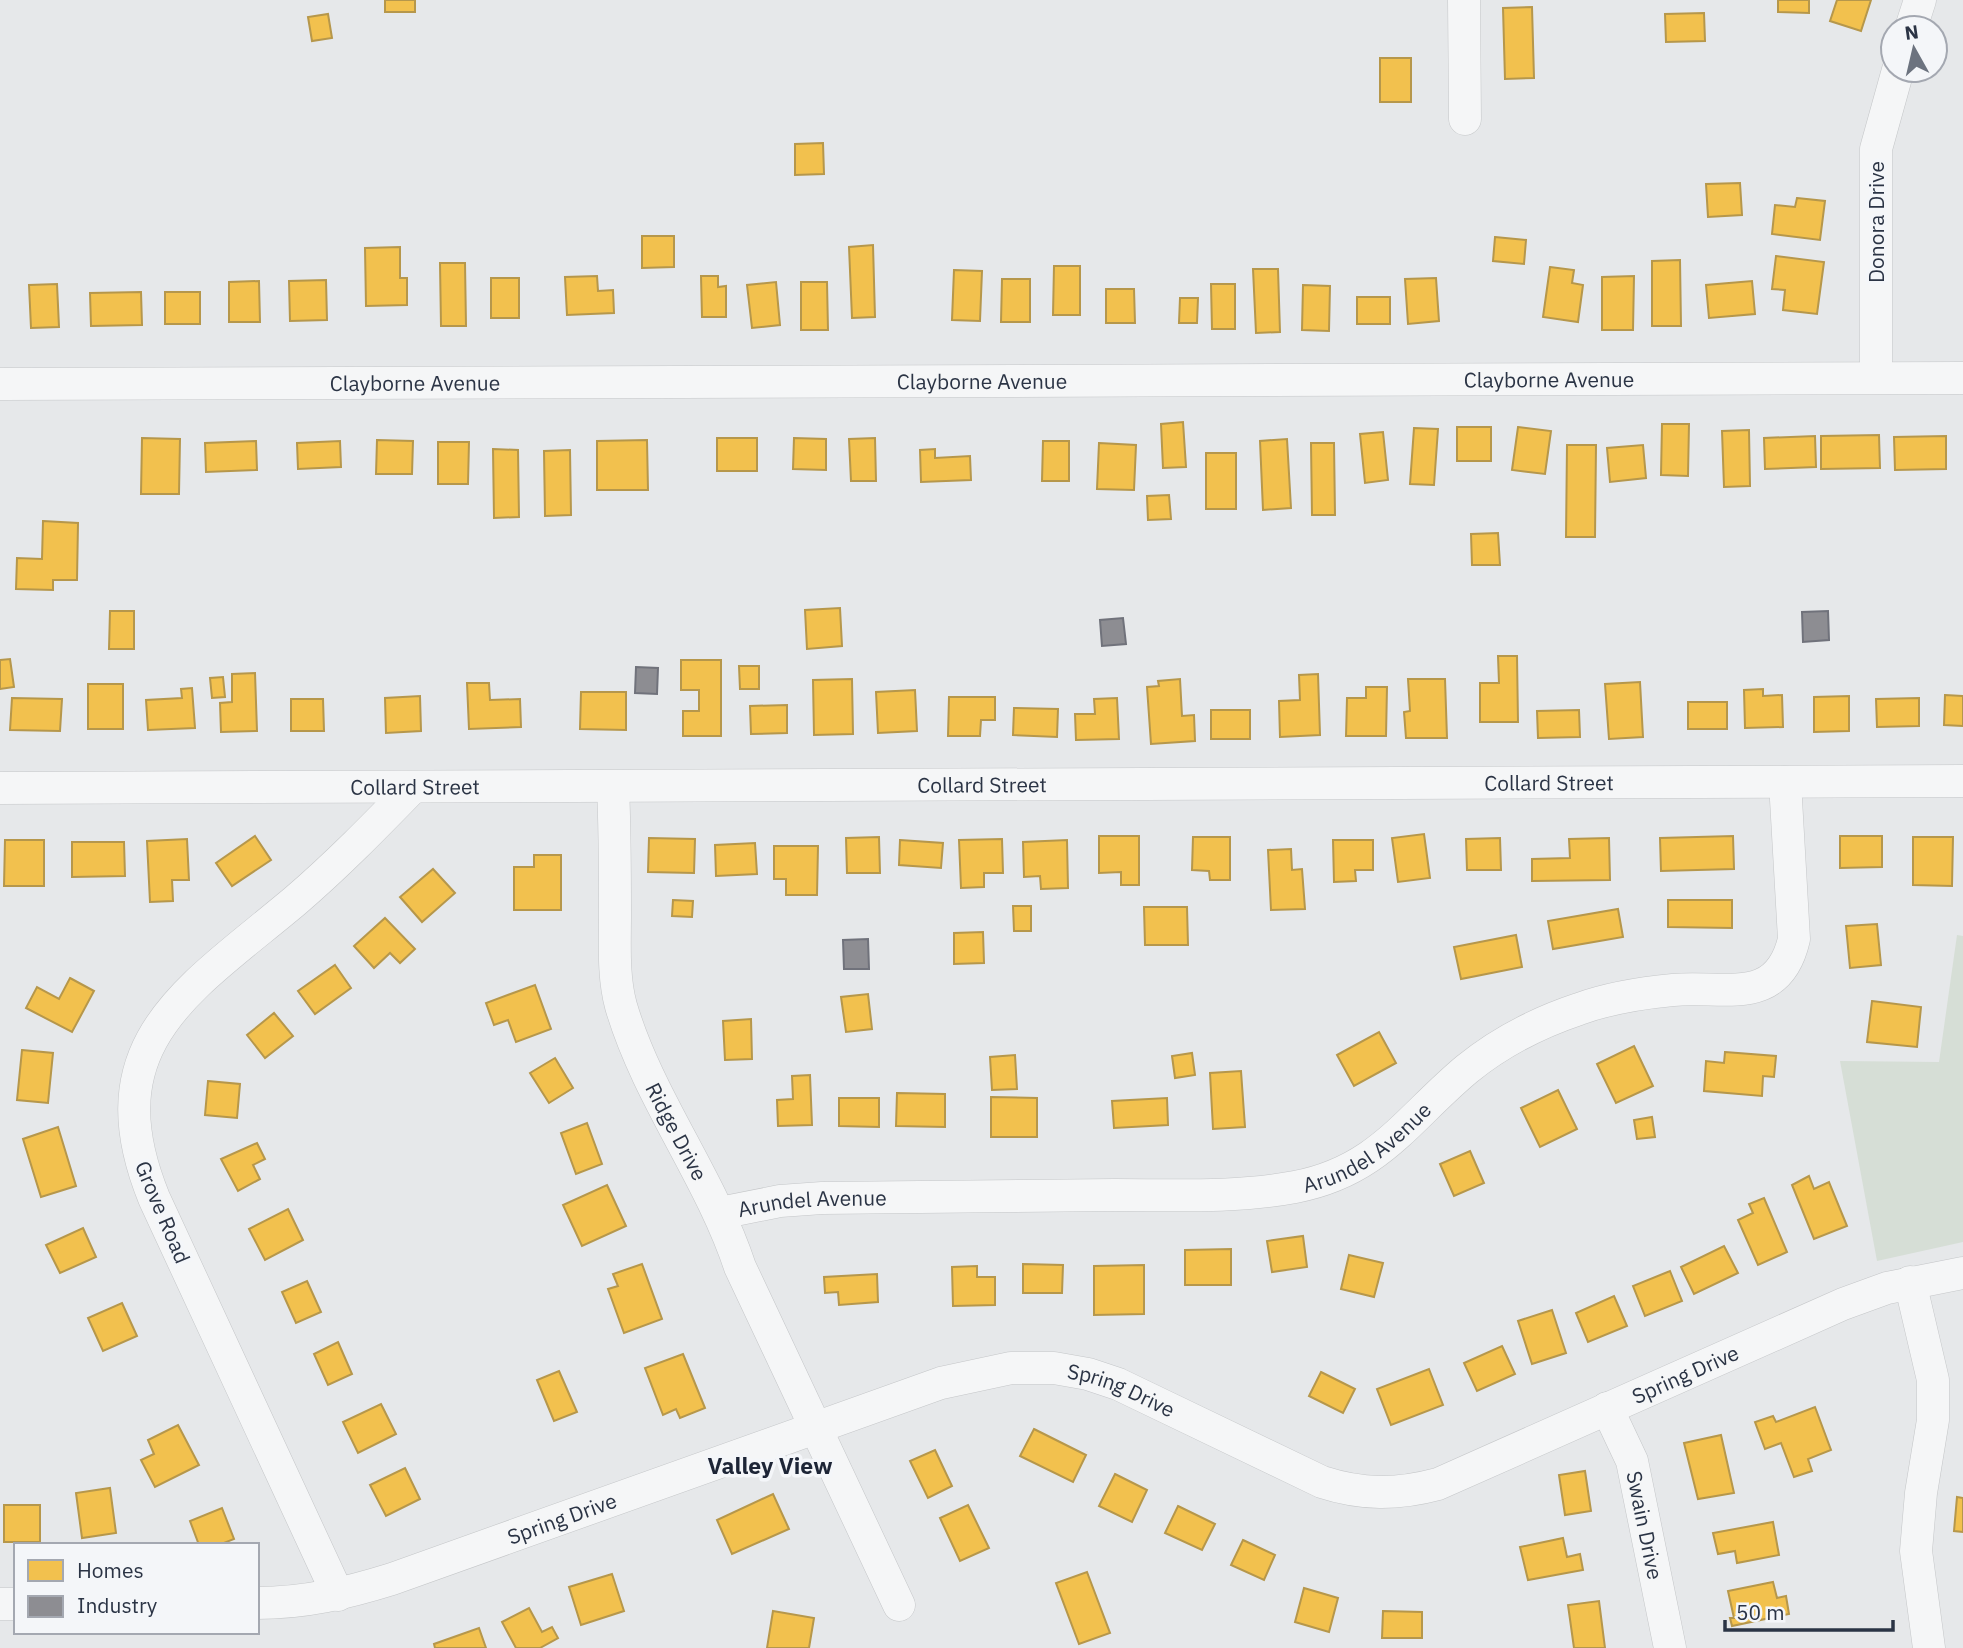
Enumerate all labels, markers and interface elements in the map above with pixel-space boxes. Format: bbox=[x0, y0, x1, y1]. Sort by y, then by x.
north arrow bbox=[1879, 14, 1949, 84]
text: N bbox=[1903, 19, 1920, 45]
street label: Donora Drive bbox=[1862, 161, 1890, 283]
street label: Clayborne Avenue bbox=[1464, 365, 1634, 394]
street label: Clayborne Avenue bbox=[897, 367, 1067, 395]
street label: Clayborne Avenue bbox=[330, 368, 500, 397]
street label: Collard Street bbox=[1484, 768, 1614, 797]
street label: Collard Street bbox=[917, 770, 1047, 799]
street label: Collard Street bbox=[350, 772, 480, 801]
street label: Ridge Drive bbox=[639, 1078, 714, 1185]
street label: Arundel Avenue bbox=[1300, 1096, 1437, 1199]
street label: Grove Road bbox=[129, 1156, 197, 1268]
street label: Arundel Avenue bbox=[735, 1183, 887, 1223]
street label: Spring Drive bbox=[1627, 1338, 1743, 1410]
street label: Spring Drive bbox=[1065, 1357, 1180, 1423]
district label: Valley View bbox=[707, 1450, 833, 1480]
street label: Swain Drive bbox=[1620, 1468, 1670, 1582]
street label: Spring Drive bbox=[503, 1486, 620, 1551]
legend bbox=[14, 1543, 259, 1634]
text: Homes bbox=[77, 1556, 144, 1584]
scale bar bbox=[1725, 1588, 1893, 1632]
text: Industry bbox=[77, 1591, 158, 1619]
text: 50 m bbox=[1736, 1598, 1785, 1626]

